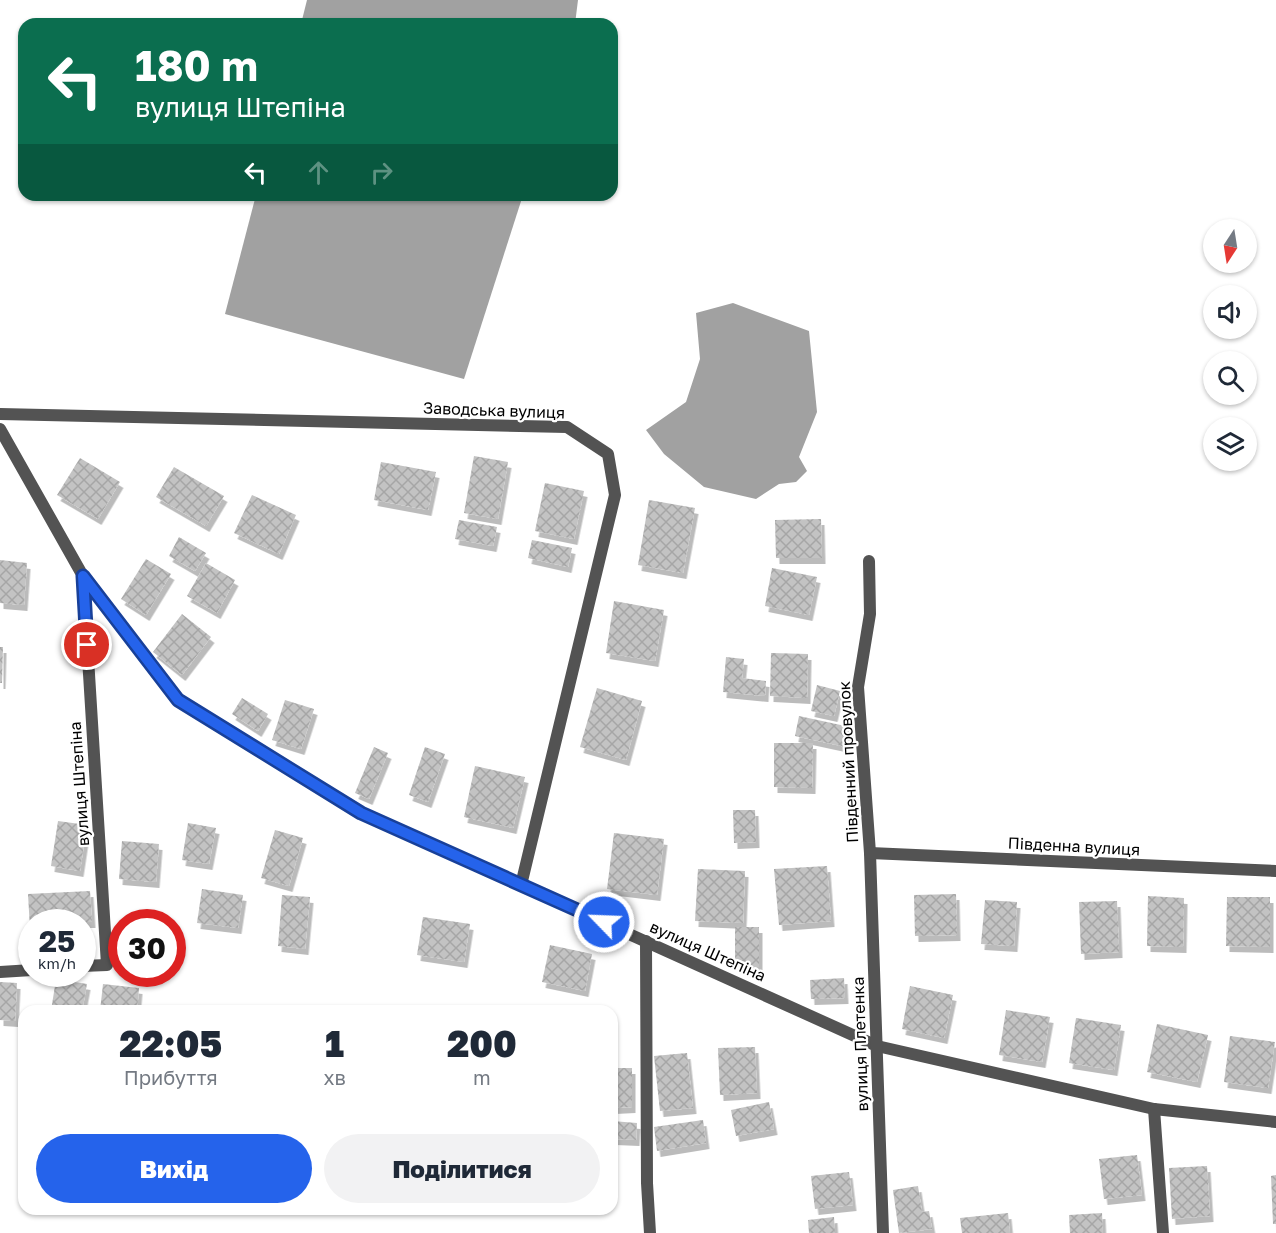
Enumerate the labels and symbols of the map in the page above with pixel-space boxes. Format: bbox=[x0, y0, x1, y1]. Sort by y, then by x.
north arrow bbox=[1203, 219, 1257, 273]
street label: Заводська вулиця bbox=[423, 398, 565, 422]
pin bbox=[61, 619, 112, 670]
street label: Південний провулок bbox=[834, 681, 862, 843]
street label: вулиця Штепіна bbox=[65, 721, 93, 847]
street label: Південна вулиця bbox=[1007, 833, 1141, 859]
position arrow bbox=[572, 890, 636, 954]
speed limit sign: 30 bbox=[108, 909, 186, 987]
street label: вулиця Штепіна bbox=[647, 916, 769, 986]
street label: вулиця Плетенка bbox=[848, 976, 872, 1112]

